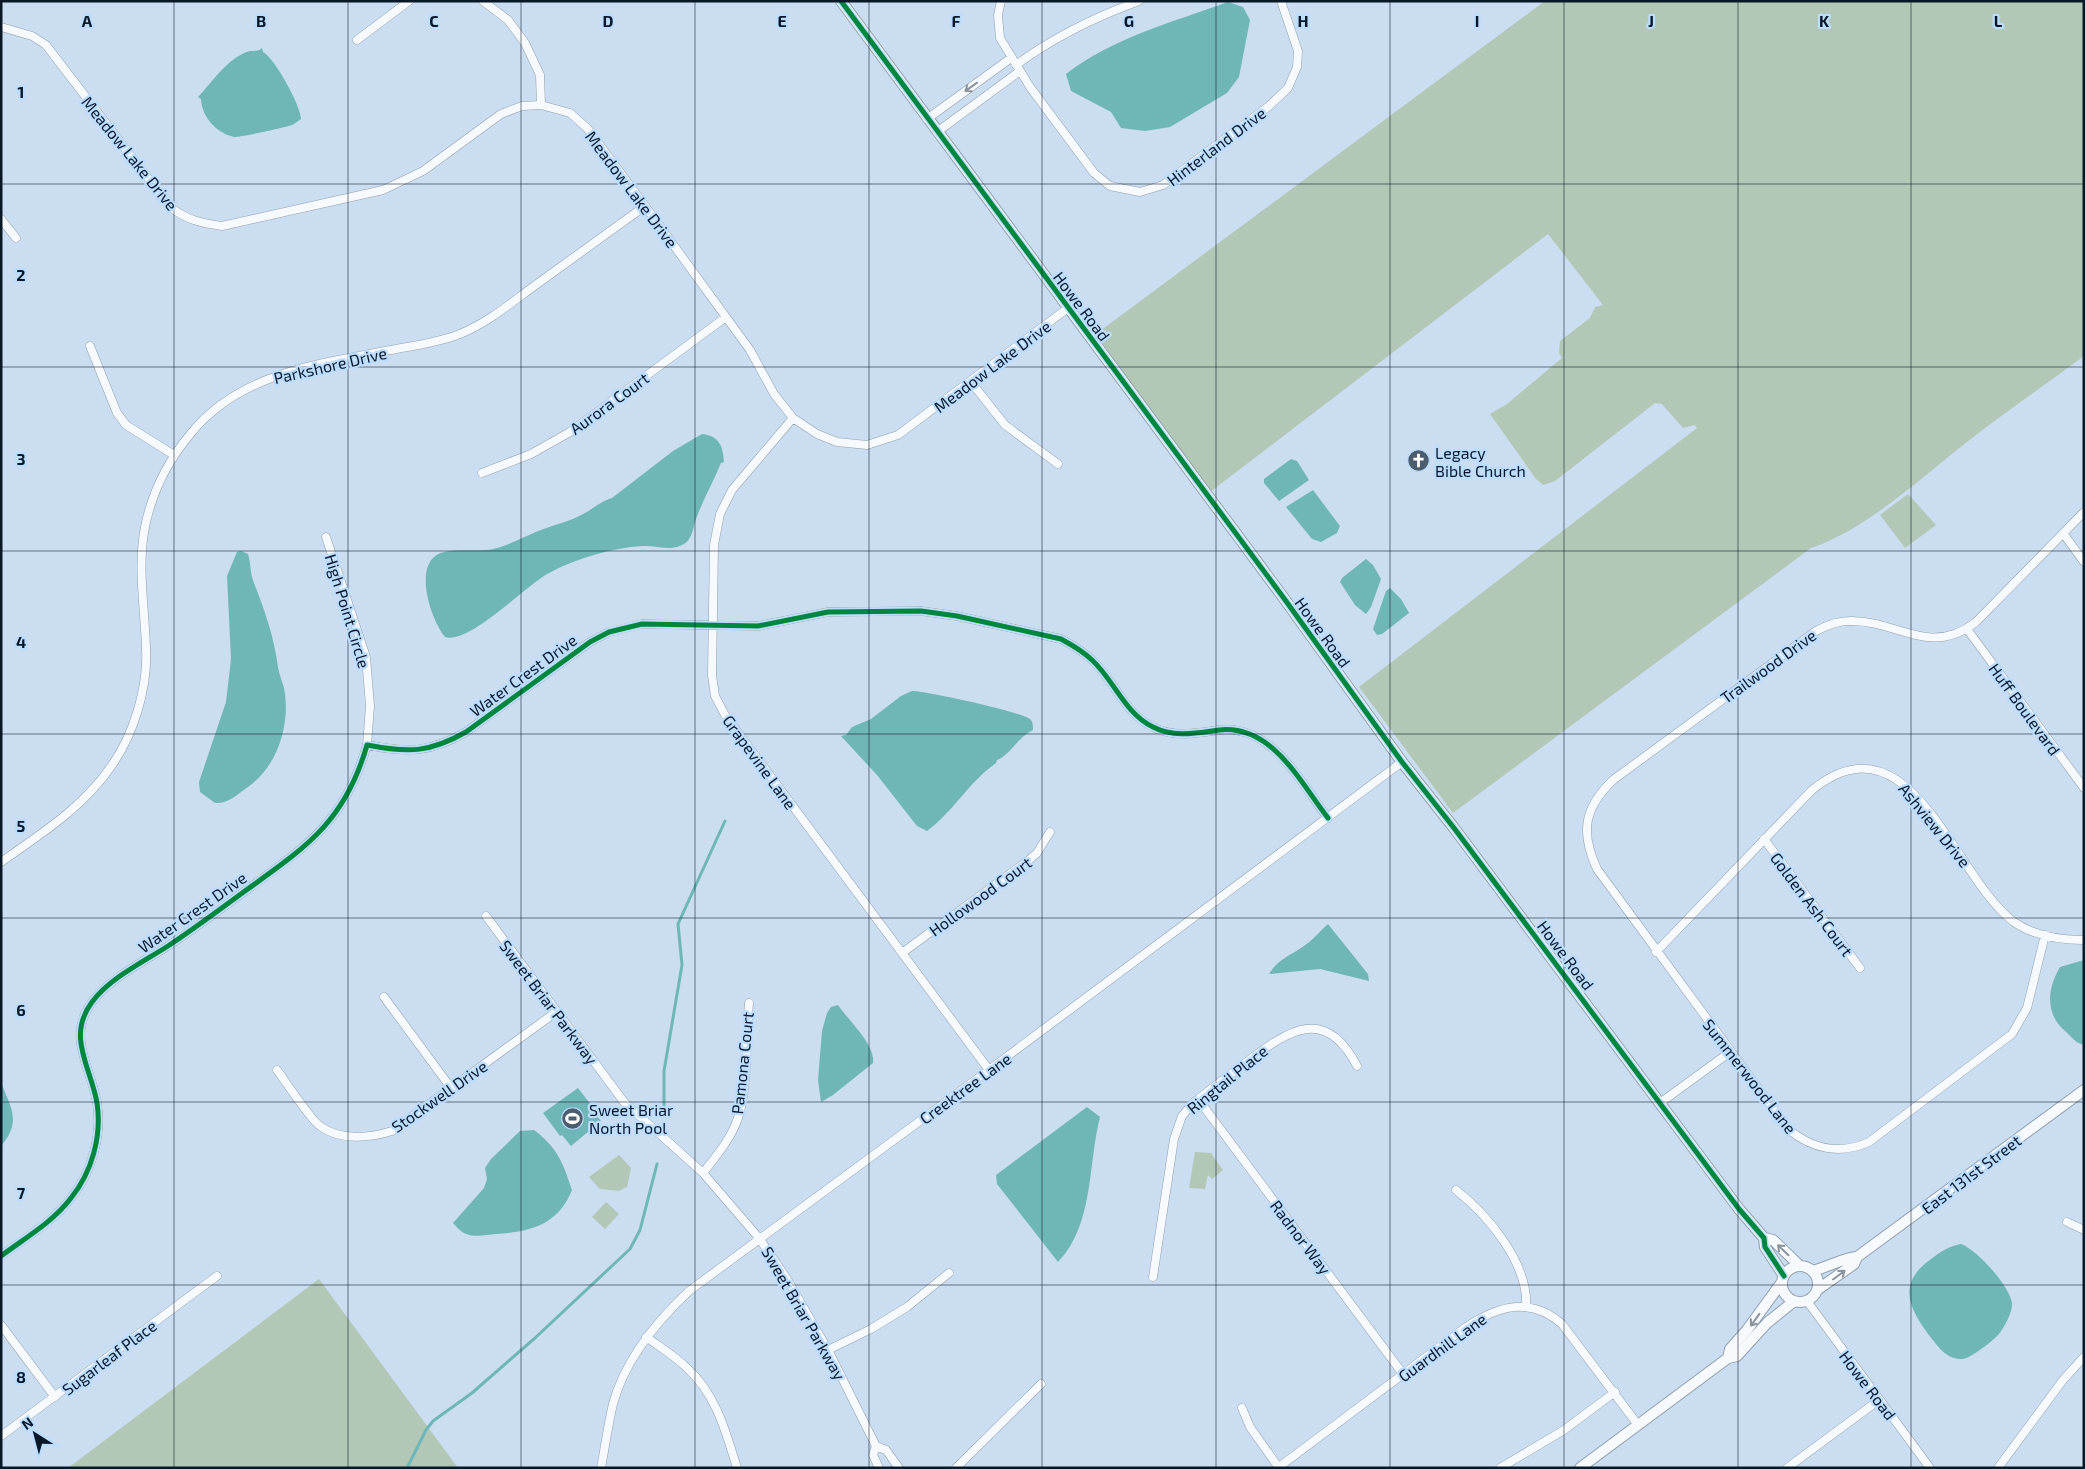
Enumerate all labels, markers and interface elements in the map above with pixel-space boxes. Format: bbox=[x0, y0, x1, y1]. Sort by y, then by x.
text: A bbox=[82, 11, 93, 30]
text: B bbox=[256, 11, 266, 30]
text: C bbox=[429, 11, 439, 30]
text: D bbox=[603, 11, 614, 30]
text: E bbox=[777, 11, 787, 30]
text: F bbox=[952, 11, 961, 30]
text: G bbox=[1124, 11, 1134, 30]
text: H bbox=[1297, 11, 1309, 30]
text: I bbox=[1475, 11, 1479, 30]
text: J bbox=[1648, 11, 1654, 30]
text: K bbox=[1819, 11, 1830, 30]
text: L bbox=[1994, 11, 2003, 30]
one-way arrow bbox=[965, 81, 978, 92]
text: 1 bbox=[18, 82, 24, 101]
street label: Meadow Lake Drive bbox=[78, 92, 182, 214]
street label: Hinterland Drive bbox=[1163, 103, 1269, 189]
street label: Meadow Lake Drive bbox=[582, 127, 682, 251]
text: 2 bbox=[16, 265, 26, 284]
street label: Howe Road bbox=[1050, 268, 1114, 344]
street label: Meadow Lake Drive bbox=[930, 316, 1054, 416]
street label: Parkshore Drive bbox=[272, 343, 388, 387]
street label: Aurora Court bbox=[566, 368, 652, 438]
place label: Legacy Bible Church bbox=[1435, 443, 1526, 480]
text: 3 bbox=[16, 449, 26, 468]
church icon: Legacy Bible Church bbox=[1407, 449, 1431, 473]
street label: High Point Circle bbox=[322, 552, 374, 670]
street label: Howe Road bbox=[1291, 593, 1355, 671]
street label: Trailwood Drive bbox=[1716, 625, 1820, 707]
street label: Water Crest Drive bbox=[466, 630, 580, 720]
text: 4 bbox=[16, 632, 26, 651]
street label: Huff Boulevard bbox=[1985, 659, 2065, 759]
street label: Grapevine Lane bbox=[719, 711, 801, 813]
street label: Ashview Drive bbox=[1895, 779, 1975, 871]
text: 5 bbox=[17, 816, 26, 835]
street label: Golden Ash Court bbox=[1767, 848, 1857, 960]
street label: Hollowood Court bbox=[925, 852, 1035, 940]
street label: Water Crest Drive bbox=[134, 868, 250, 956]
street label: Howe Road bbox=[1534, 917, 1598, 993]
street label: Sweet Briar Parkway bbox=[496, 936, 602, 1068]
text: 6 bbox=[16, 1000, 26, 1019]
street label: Pamona Court bbox=[727, 1011, 757, 1115]
street label: Summerwood Lane bbox=[1699, 1015, 1801, 1137]
street label: Ringtail Place bbox=[1183, 1041, 1271, 1117]
street label: Creektree Lane bbox=[915, 1048, 1015, 1128]
street label: Stockwell Drive bbox=[388, 1056, 490, 1136]
place label: Sweet Briar North Pool bbox=[589, 1100, 674, 1137]
sports icon: Sweet Briar North Pool bbox=[561, 1106, 585, 1130]
street label: East 131st Street bbox=[1918, 1130, 2024, 1218]
text: 7 bbox=[17, 1183, 26, 1202]
street label: Radnor Way bbox=[1267, 1196, 1335, 1278]
street label: Sweet Briar Parkway bbox=[758, 1243, 850, 1383]
one-way arrow bbox=[1777, 1244, 1790, 1256]
one-way arrow bbox=[1832, 1270, 1845, 1281]
street label: Guardhill Lane bbox=[1394, 1309, 1490, 1385]
one-way arrow bbox=[1749, 1313, 1760, 1326]
street label: Sugarleaf Place bbox=[58, 1315, 160, 1399]
street label: Howe Road bbox=[1836, 1347, 1900, 1423]
text: 8 bbox=[16, 1367, 26, 1386]
north arrow bbox=[10, 1409, 60, 1459]
text: N bbox=[18, 1413, 36, 1433]

